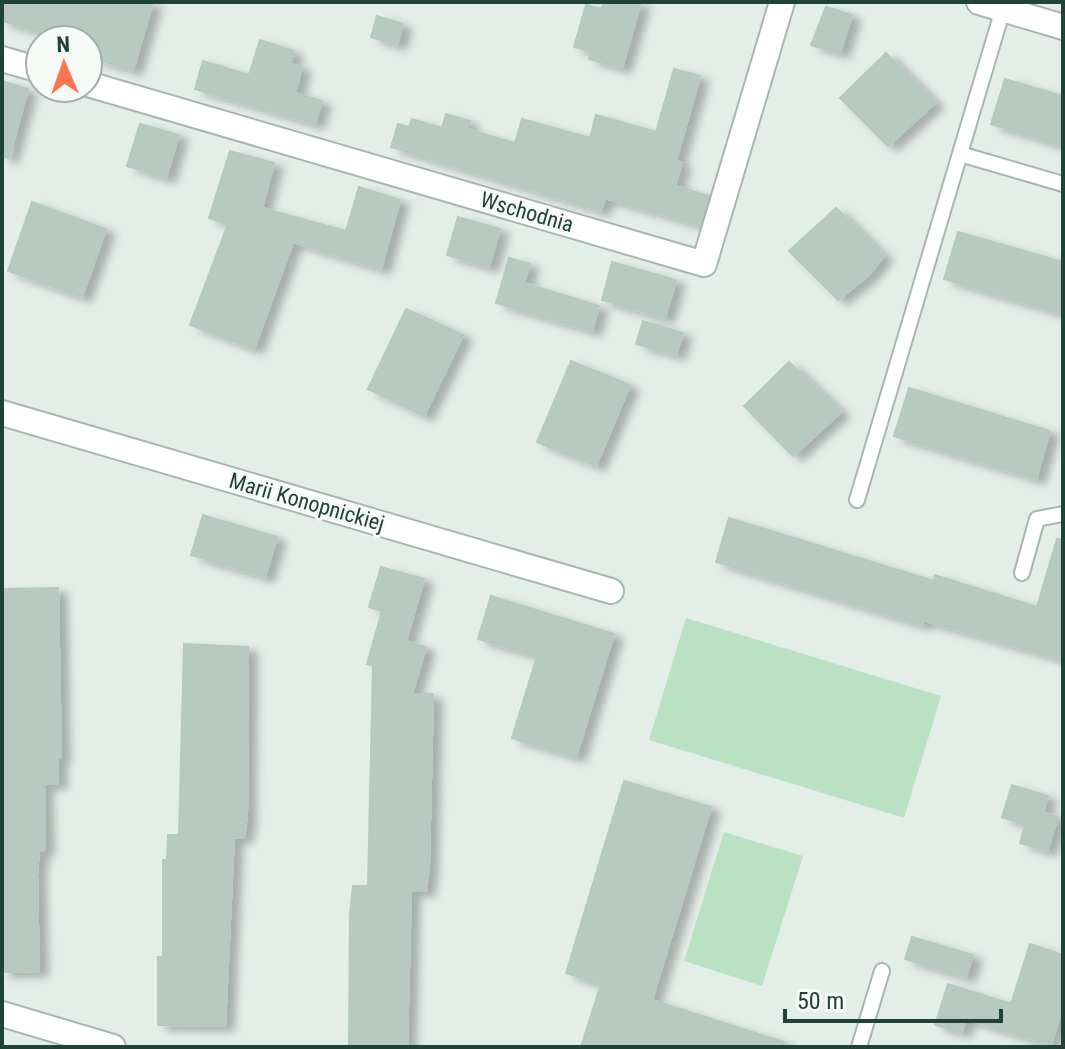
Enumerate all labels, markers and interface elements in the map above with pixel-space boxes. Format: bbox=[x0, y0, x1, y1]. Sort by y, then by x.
north arrow bbox=[24, 24, 104, 104]
text: N bbox=[56, 32, 70, 57]
street label: Wschodnia bbox=[478, 187, 576, 237]
street label: Marii Konopnickiej bbox=[226, 468, 388, 536]
scale bar bbox=[785, 973, 1001, 1023]
text: 50 m bbox=[797, 987, 844, 1015]

